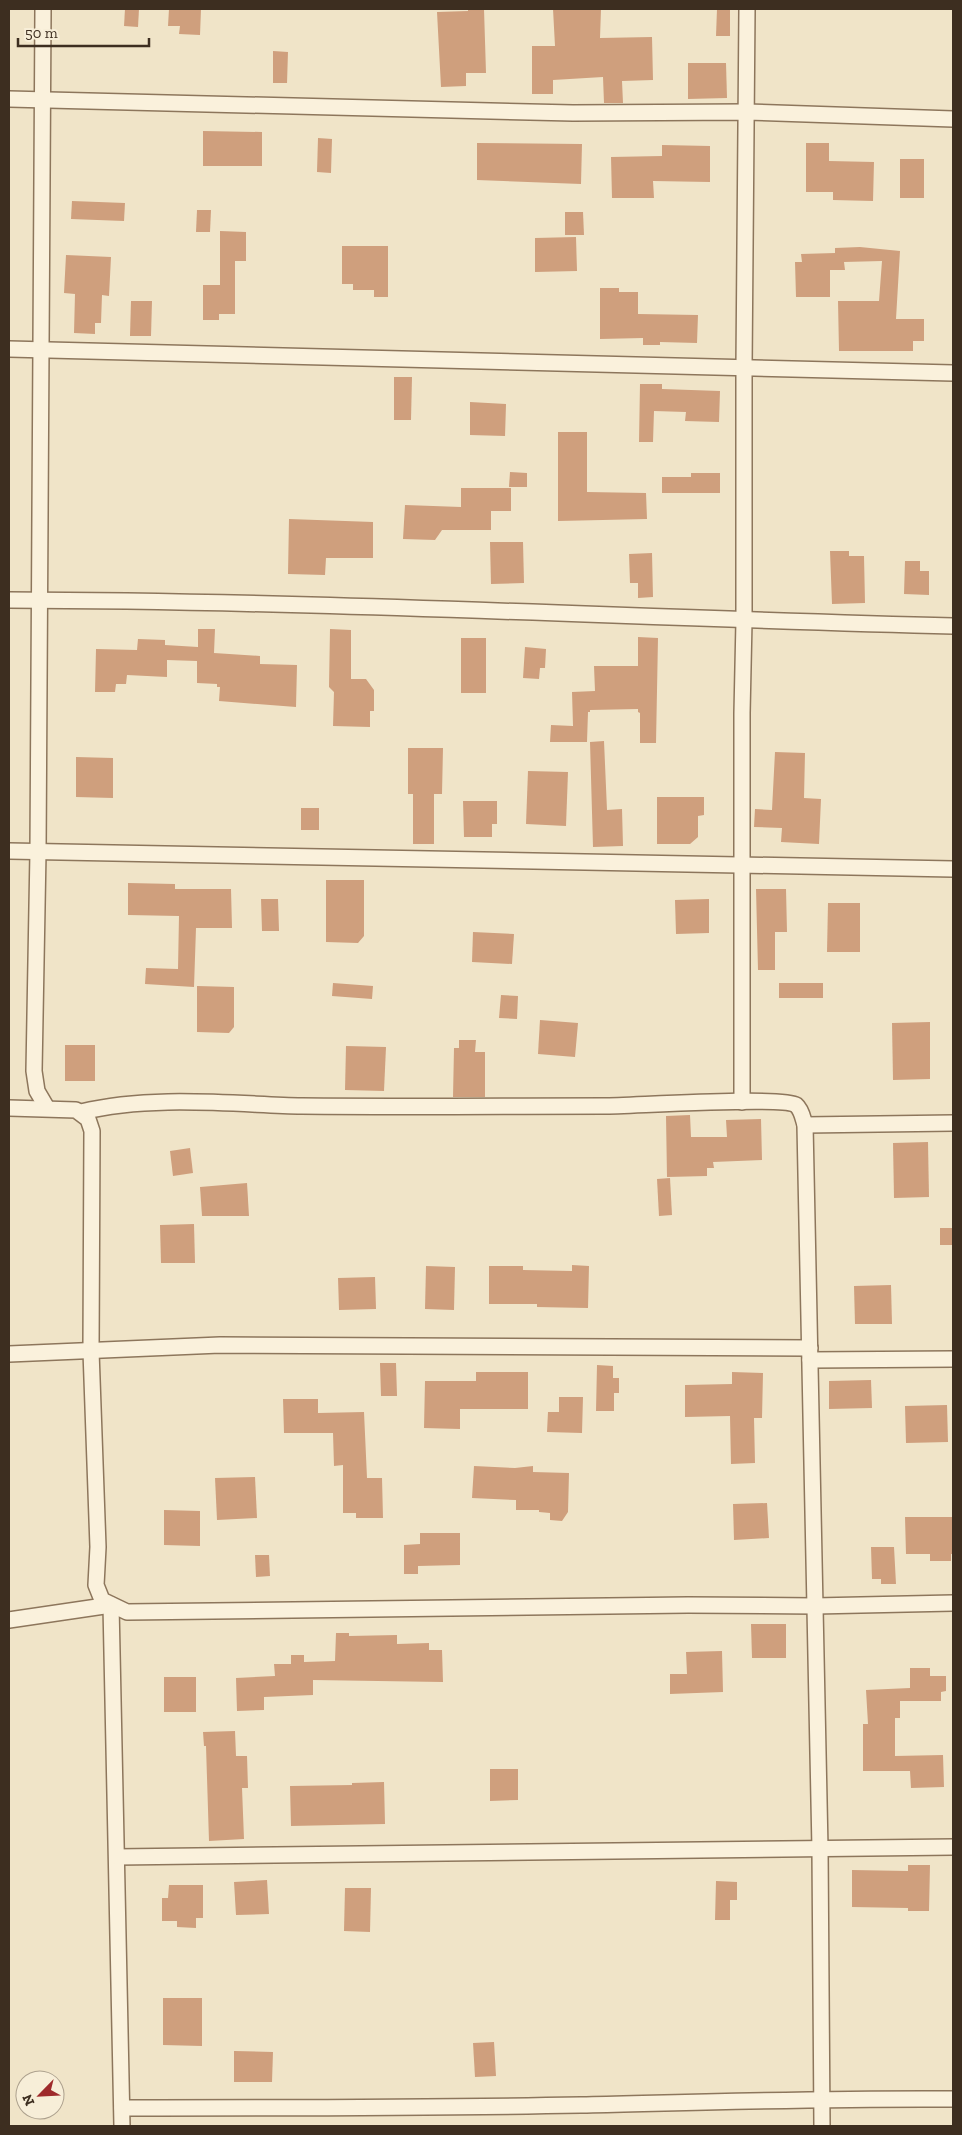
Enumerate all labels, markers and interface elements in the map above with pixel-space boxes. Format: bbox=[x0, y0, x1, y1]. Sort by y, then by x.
scale bar bbox=[18, 15, 149, 47]
text: 50 m bbox=[25, 24, 58, 42]
north arrow bbox=[15, 2070, 65, 2120]
text: N bbox=[19, 2091, 39, 2108]

